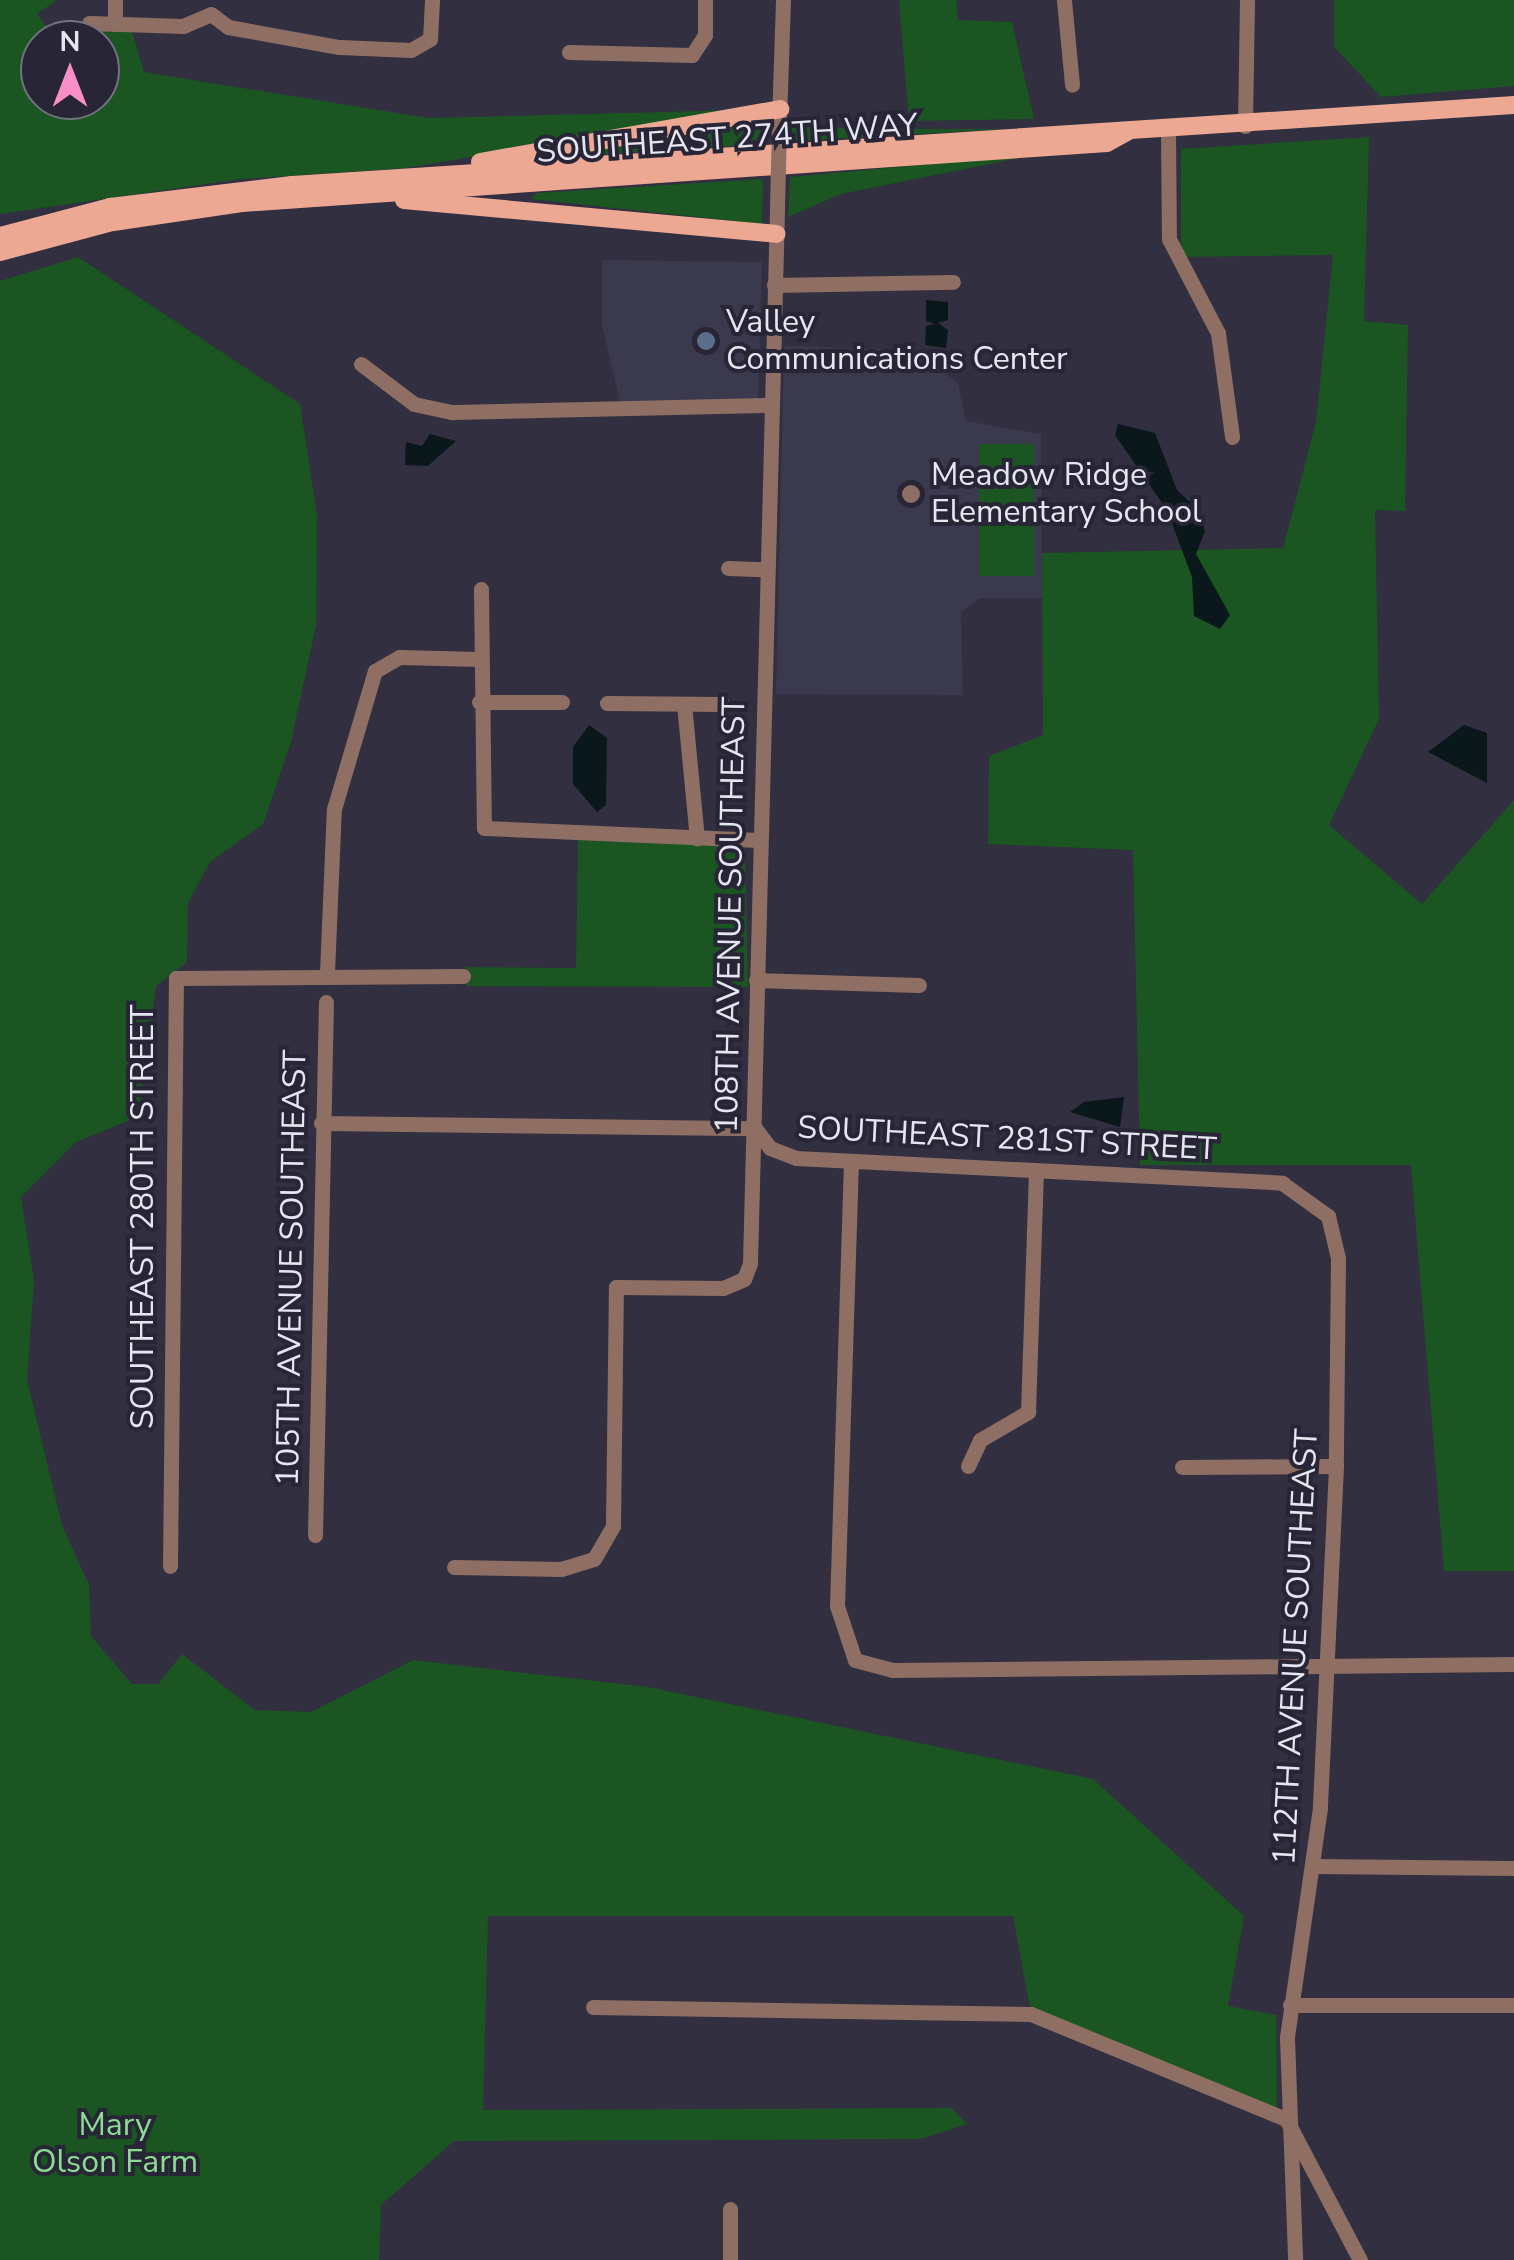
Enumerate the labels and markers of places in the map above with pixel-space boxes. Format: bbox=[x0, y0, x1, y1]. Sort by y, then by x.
place label: Valley Communications Center bbox=[726, 304, 1068, 379]
marker: Valley Communications Center bbox=[695, 330, 717, 352]
place label: Meadow Ridge Elementary School bbox=[931, 457, 1202, 532]
marker: Meadow Ridge Elementary School bbox=[900, 483, 922, 505]

